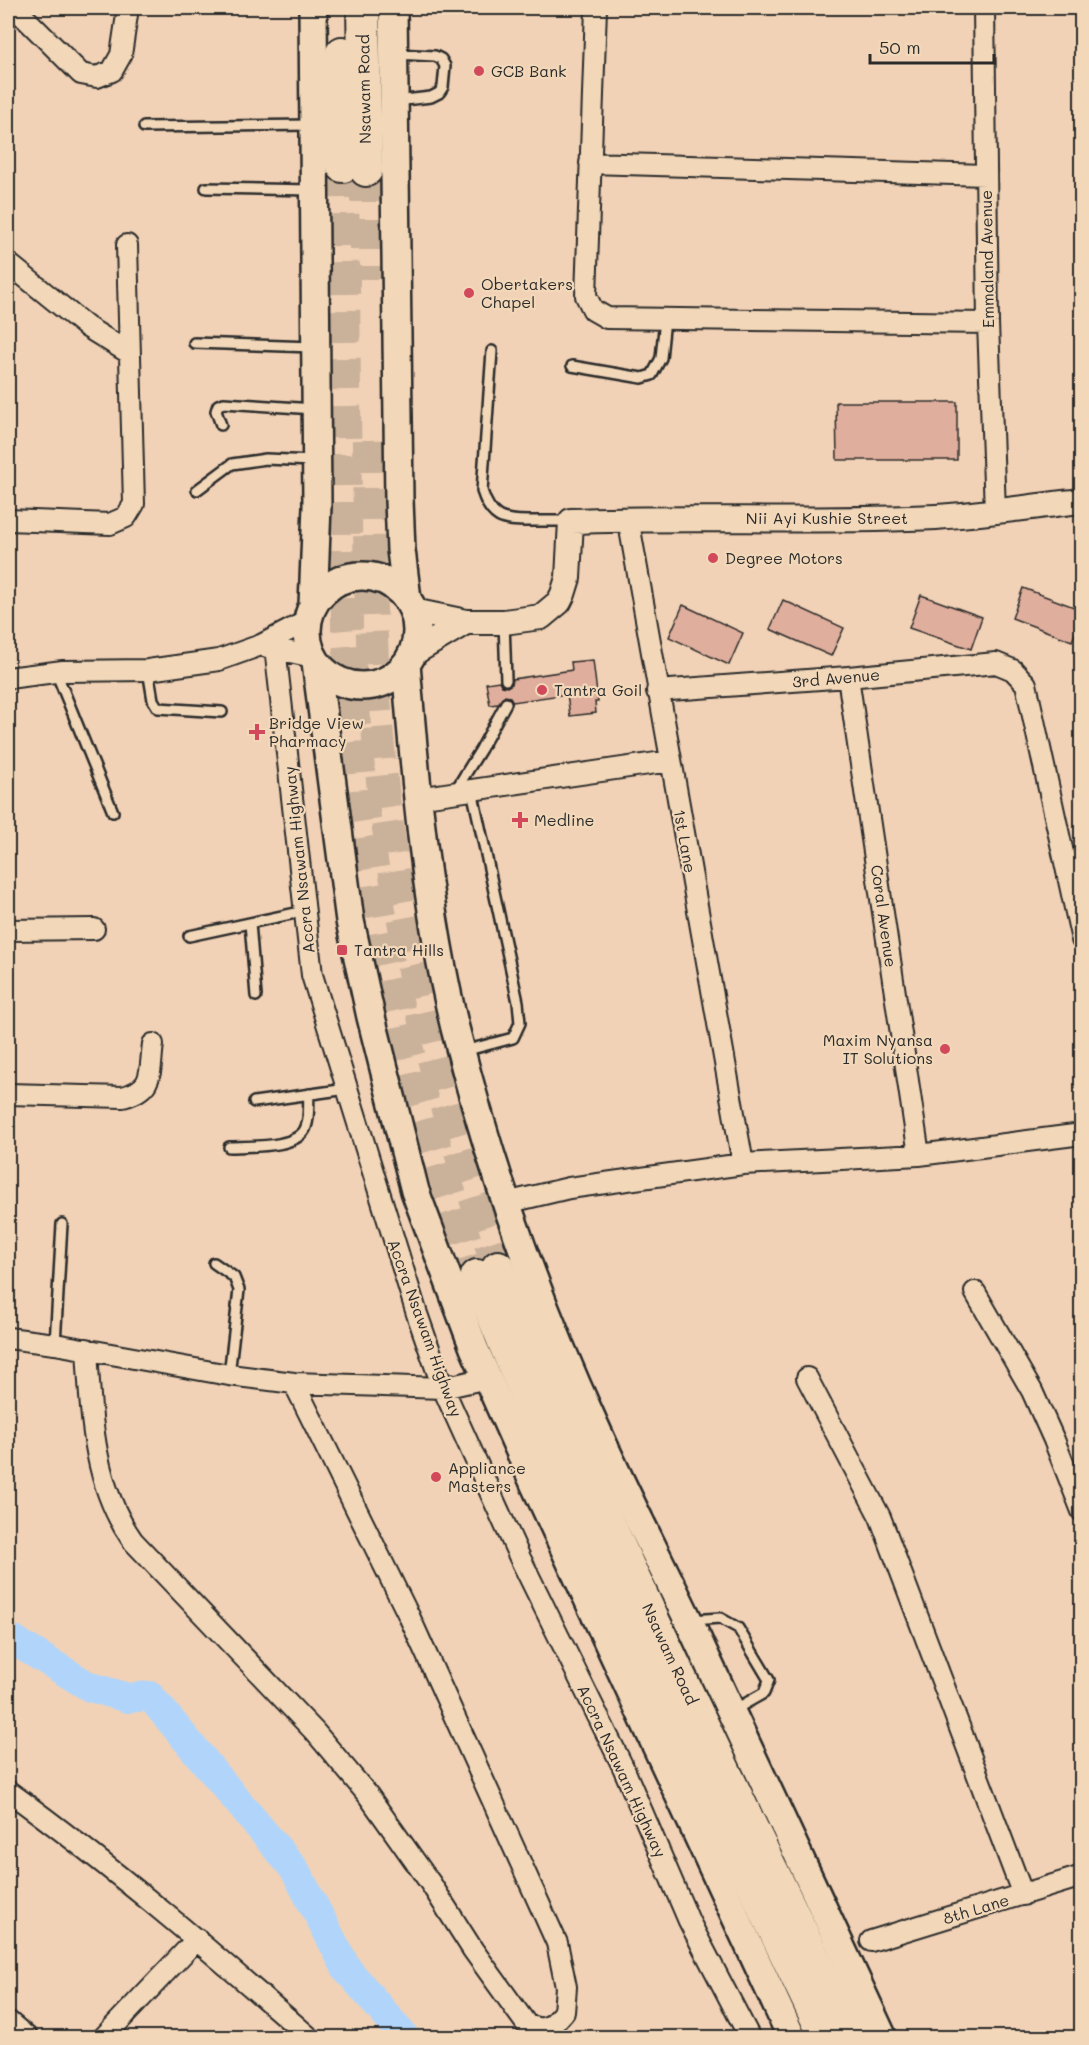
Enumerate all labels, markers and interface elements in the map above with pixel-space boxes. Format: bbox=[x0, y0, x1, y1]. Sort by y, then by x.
scale bar bbox=[870, 27, 994, 65]
street label: Nsawam Road bbox=[352, 34, 375, 144]
text: 50 m bbox=[879, 35, 921, 59]
place label: GCB Bank bbox=[491, 60, 567, 81]
marker: GCB Bank bbox=[472, 64, 486, 78]
street label: Emmaland Avenue bbox=[975, 190, 998, 328]
place label: Obertakers Chapel bbox=[481, 273, 573, 312]
marker: Obertakers Chapel bbox=[462, 286, 476, 300]
street label: Nii Ayi Kushie Street bbox=[746, 507, 908, 528]
place label: Degree Motors bbox=[725, 547, 843, 568]
marker: Degree Motors bbox=[706, 551, 720, 565]
street label: 3rd Avenue bbox=[791, 663, 881, 692]
place label: Tantra Goil bbox=[554, 679, 642, 700]
marker: Tantra Goil bbox=[535, 683, 549, 697]
place label: Bridge View Pharmacy bbox=[269, 712, 364, 751]
marker: Bridge View Pharmacy bbox=[250, 725, 264, 739]
street label: Accra Nsawam Highway bbox=[278, 765, 319, 955]
street label: 1st Lane bbox=[670, 807, 701, 874]
place label: Medline bbox=[534, 809, 594, 830]
marker: Medline bbox=[511, 811, 529, 829]
street label: Coral Avenue bbox=[867, 863, 902, 969]
place label: Tantra Hills bbox=[354, 939, 444, 960]
marker: Tantra Hills bbox=[335, 943, 349, 957]
place label: Maxim Nyansa IT Solutions bbox=[823, 1029, 933, 1068]
marker: Maxim Nyansa IT Solutions bbox=[938, 1042, 952, 1056]
street label: Accra Nsawam Highway bbox=[383, 1236, 468, 1420]
place label: Appliance Masters bbox=[448, 1457, 526, 1496]
marker: Appliance Masters bbox=[429, 1470, 443, 1484]
street label: Nsawam Road bbox=[638, 1600, 703, 1708]
street label: Accra Nsawam Highway bbox=[573, 1681, 672, 1860]
street label: 8th Lane bbox=[940, 1889, 1011, 1929]

